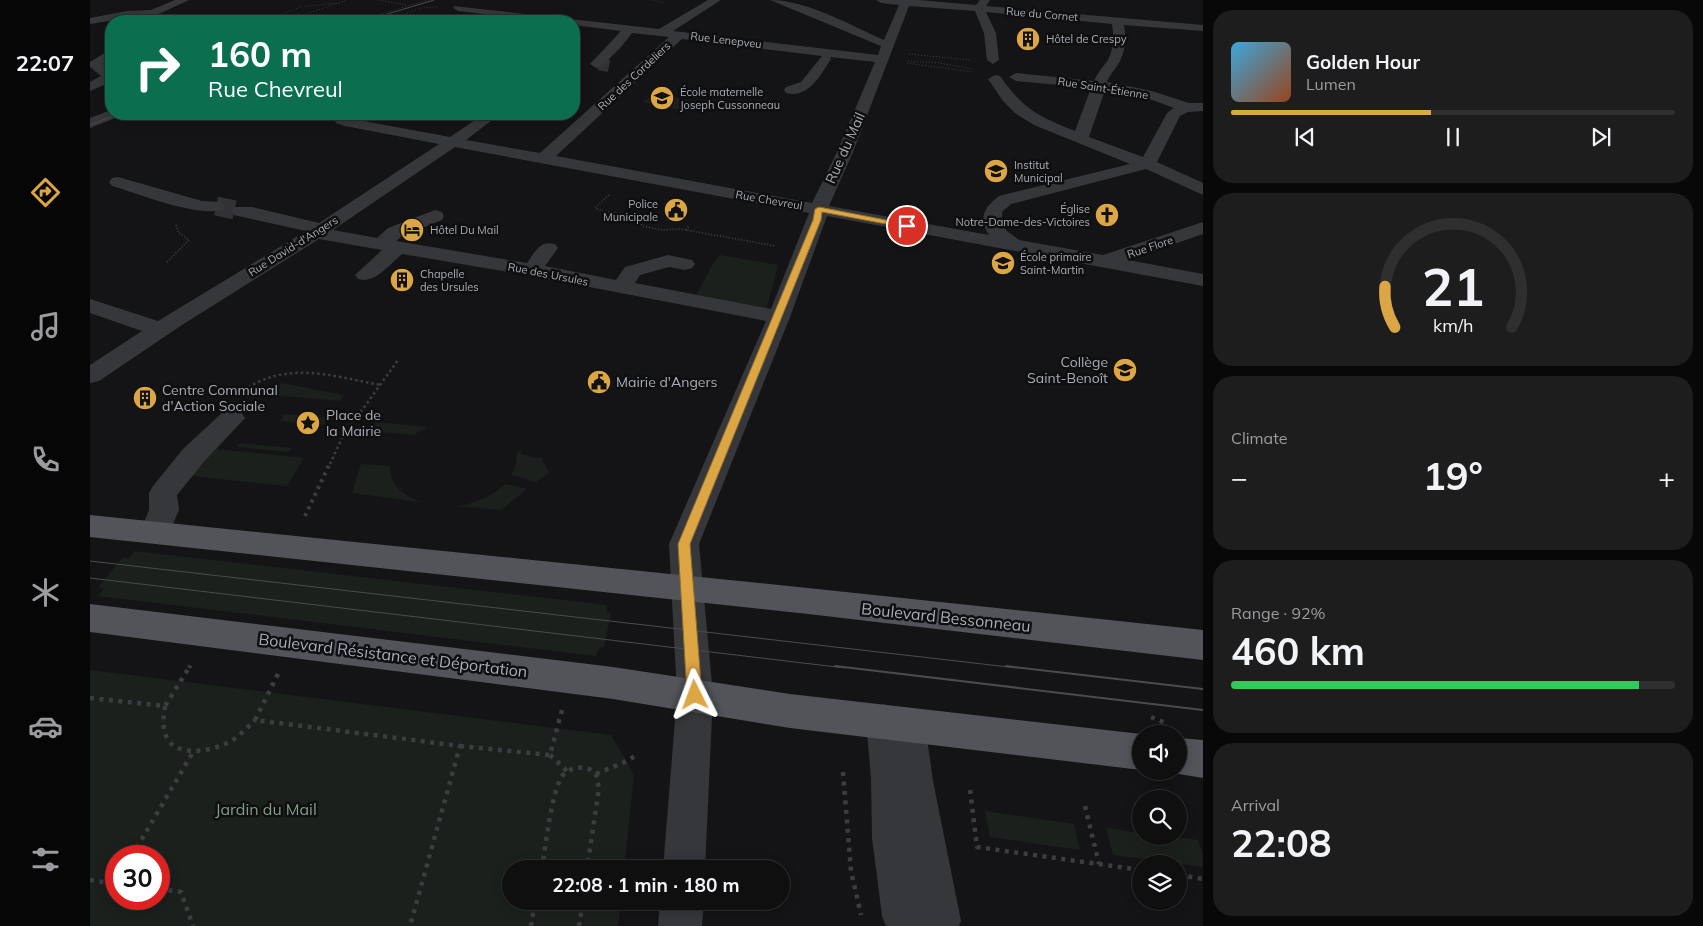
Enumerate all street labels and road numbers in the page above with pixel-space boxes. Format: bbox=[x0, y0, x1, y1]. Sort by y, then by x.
street label: Rue du Cornet bbox=[1005, 4, 1079, 24]
street label: Rue Lenepveu bbox=[690, 29, 762, 51]
street label: Rue des Cordeliers bbox=[595, 39, 673, 113]
street label: Rue Saint-Étienne bbox=[1057, 74, 1149, 102]
street label: Rue du Mail bbox=[821, 110, 869, 186]
street label: Rue Chevreul bbox=[735, 187, 803, 213]
street label: Rue David-d'Angers bbox=[246, 213, 340, 279]
street label: Rue Flore bbox=[1125, 233, 1175, 261]
street label: Rue des Ursules bbox=[507, 259, 589, 289]
street label: Boulevard Bessonneau bbox=[860, 598, 1032, 636]
street label: Boulevard Résistance et Déportation bbox=[257, 629, 529, 681]

